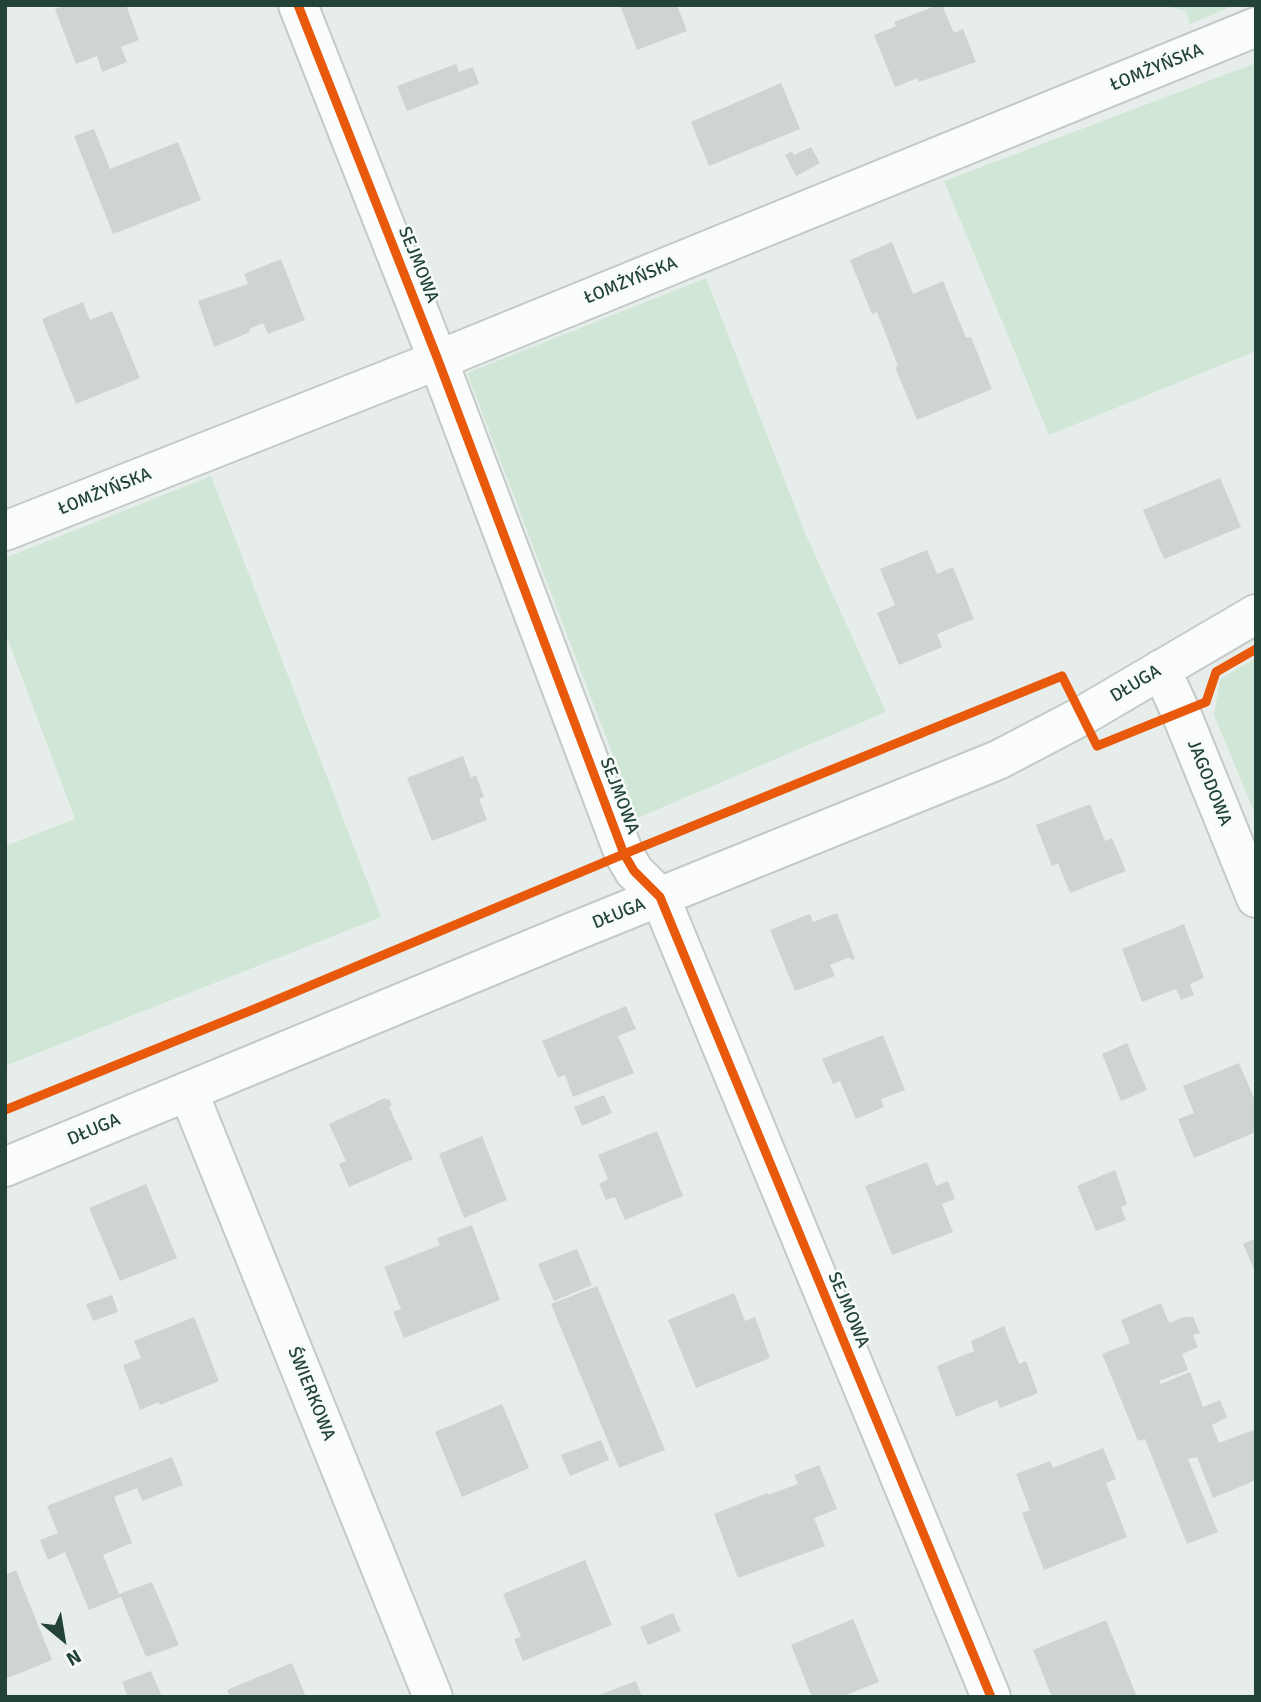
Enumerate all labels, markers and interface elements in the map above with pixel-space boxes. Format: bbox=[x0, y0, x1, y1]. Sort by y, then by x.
street label: ŁOMŻYŃSKA bbox=[1107, 40, 1207, 96]
street label: SEJMOWA bbox=[393, 224, 443, 306]
street label: ŁOMŻYŃSKA bbox=[581, 253, 681, 309]
street label: ŁOMŻYŃSKA bbox=[55, 464, 155, 520]
street label: DŁUGA bbox=[1107, 661, 1165, 707]
street label: JAGODOWA bbox=[1182, 737, 1236, 829]
street label: SEJMOWA bbox=[595, 755, 643, 837]
street label: DŁUGA bbox=[589, 894, 649, 934]
street label: DŁUGA bbox=[64, 1109, 124, 1151]
street label: SEJMOWA bbox=[822, 1269, 874, 1351]
street label: ŚWIERKOWA bbox=[282, 1344, 340, 1444]
north arrow bbox=[28, 1604, 98, 1674]
text: N bbox=[62, 1643, 85, 1671]

